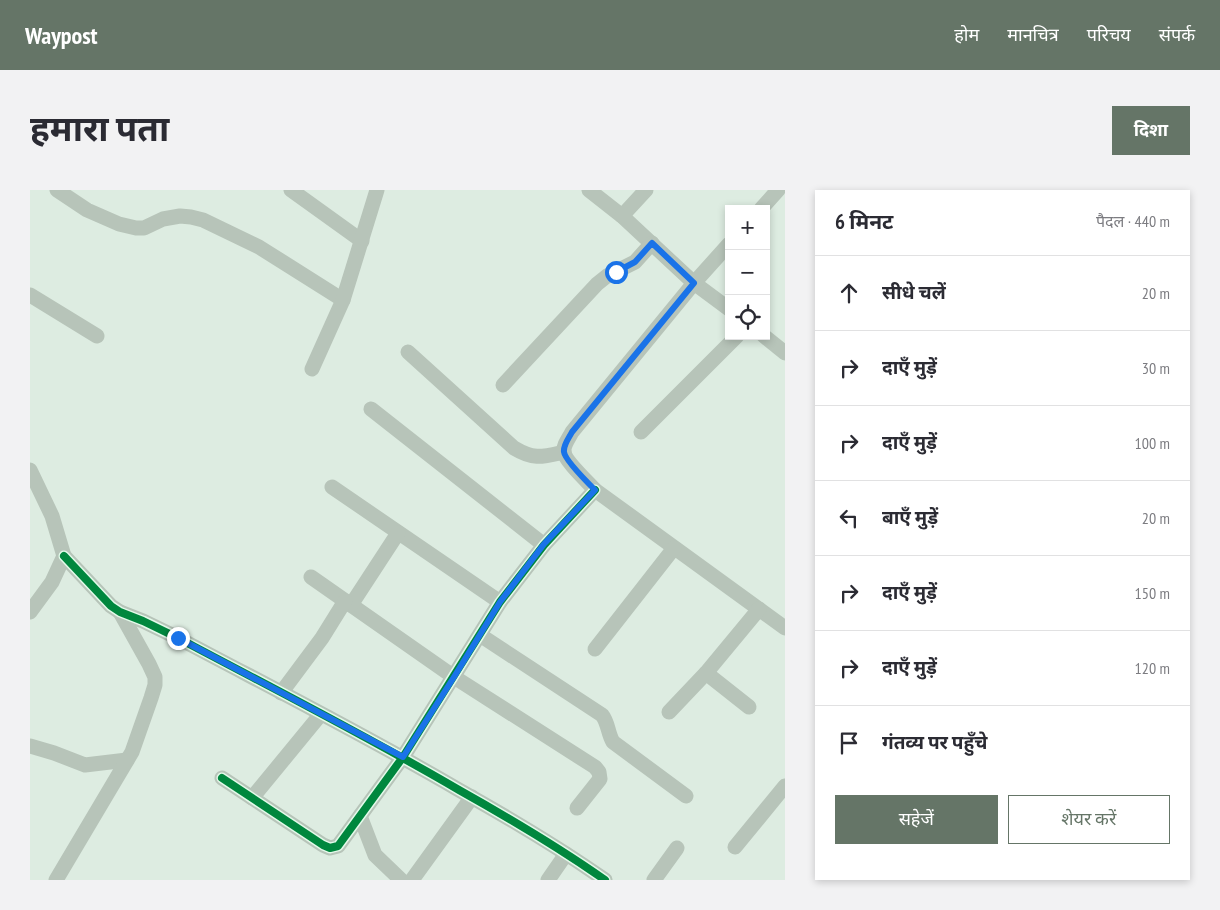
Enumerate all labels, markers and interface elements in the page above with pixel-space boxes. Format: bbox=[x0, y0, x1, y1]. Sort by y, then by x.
text: Waypost bbox=[25, 20, 98, 51]
text: होम bbox=[954, 23, 979, 46]
text: मानचित्र bbox=[1007, 23, 1059, 46]
text: परिचय bbox=[1087, 23, 1131, 46]
text: संपर्क bbox=[1159, 23, 1195, 46]
text: हमारा पता bbox=[30, 105, 169, 151]
button: दिशा bbox=[1112, 106, 1190, 155]
map controls bbox=[725, 205, 770, 340]
button: + bbox=[725, 205, 770, 250]
text: 6 मिनट bbox=[835, 208, 893, 235]
text: पैदल · 440 m bbox=[1096, 211, 1170, 231]
button: − bbox=[725, 250, 770, 295]
route start bbox=[605, 261, 628, 284]
icon: ahead bbox=[835, 279, 863, 307]
text: सीधे चलें bbox=[882, 280, 946, 304]
text: 20 m bbox=[1142, 283, 1170, 303]
button: locate bbox=[725, 295, 770, 340]
icon: right bbox=[835, 354, 863, 382]
text: दाएँ मुड़ें bbox=[882, 355, 937, 379]
text: 30 m bbox=[1142, 358, 1170, 378]
icon: right bbox=[835, 429, 863, 457]
text: दाएँ मुड़ें bbox=[882, 430, 937, 454]
text: 100 m bbox=[1135, 433, 1170, 453]
icon: left bbox=[835, 504, 863, 532]
text: बाएँ मुड़ें bbox=[882, 505, 938, 529]
text: 20 m bbox=[1142, 508, 1170, 528]
icon: right bbox=[835, 579, 863, 607]
text: दाएँ मुड़ें bbox=[882, 580, 937, 604]
text: 150 m bbox=[1135, 583, 1170, 603]
route end bbox=[167, 627, 190, 650]
icon: right bbox=[835, 654, 863, 682]
text: दाएँ मुड़ें bbox=[882, 655, 937, 679]
text: 120 m bbox=[1135, 658, 1170, 678]
icon: arrive bbox=[835, 729, 863, 757]
text: गंतव्य पर पहुँचे bbox=[882, 730, 987, 754]
button: सहेजें bbox=[835, 795, 998, 844]
button: शेयर करें bbox=[1008, 795, 1170, 844]

